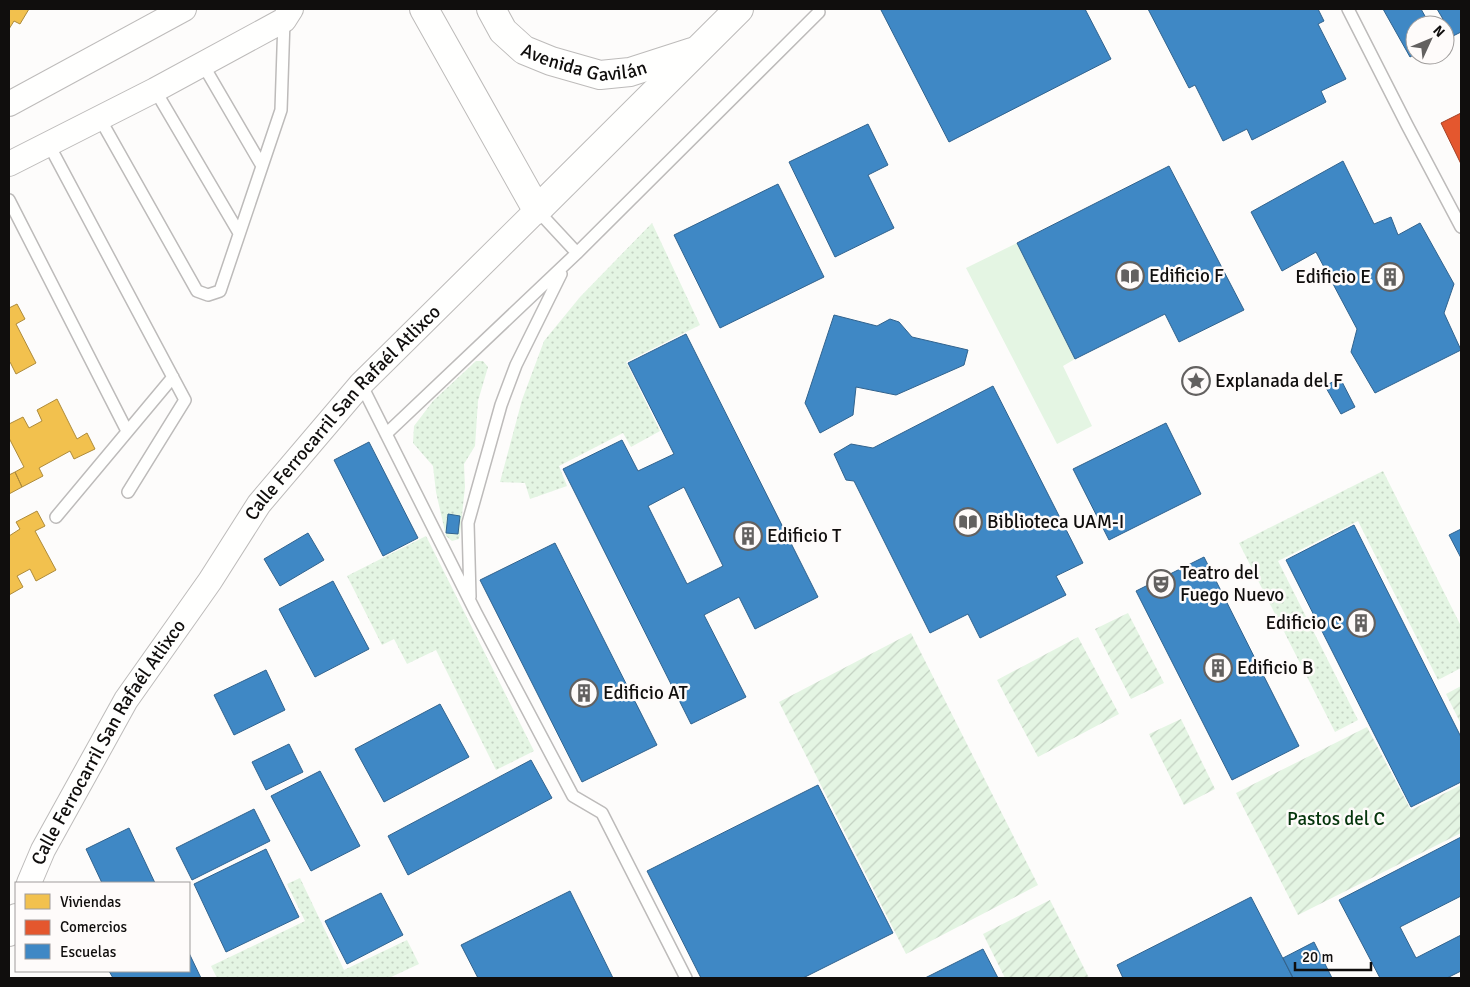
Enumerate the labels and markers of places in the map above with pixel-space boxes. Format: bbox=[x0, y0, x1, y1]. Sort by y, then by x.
library icon: Edificio F bbox=[1115, 261, 1145, 291]
building icon: Edificio E bbox=[1375, 262, 1405, 292]
place label: Edificio F bbox=[1149, 264, 1224, 288]
place label: Edificio E bbox=[1295, 265, 1371, 289]
place icon: Explanada del F bbox=[1181, 366, 1211, 396]
place label: Explanada del F bbox=[1215, 369, 1343, 393]
library icon: Biblioteca UAM-I bbox=[953, 507, 983, 537]
place label: Biblioteca UAM-I bbox=[987, 510, 1124, 534]
building icon: Edificio T bbox=[733, 521, 763, 551]
place label: Edificio T bbox=[767, 524, 842, 548]
place label: Teatro del Fuego Nuevo bbox=[1180, 561, 1284, 607]
theatre icon: Teatro del Fuego Nuevo bbox=[1146, 569, 1176, 599]
building icon: Edificio C bbox=[1346, 608, 1376, 638]
place label: Edificio C bbox=[1266, 611, 1342, 635]
building icon: Edificio B bbox=[1203, 653, 1233, 683]
place label: Edificio B bbox=[1237, 656, 1314, 680]
building icon: Edificio AT bbox=[569, 678, 599, 708]
place label: Edificio AT bbox=[603, 681, 688, 705]

